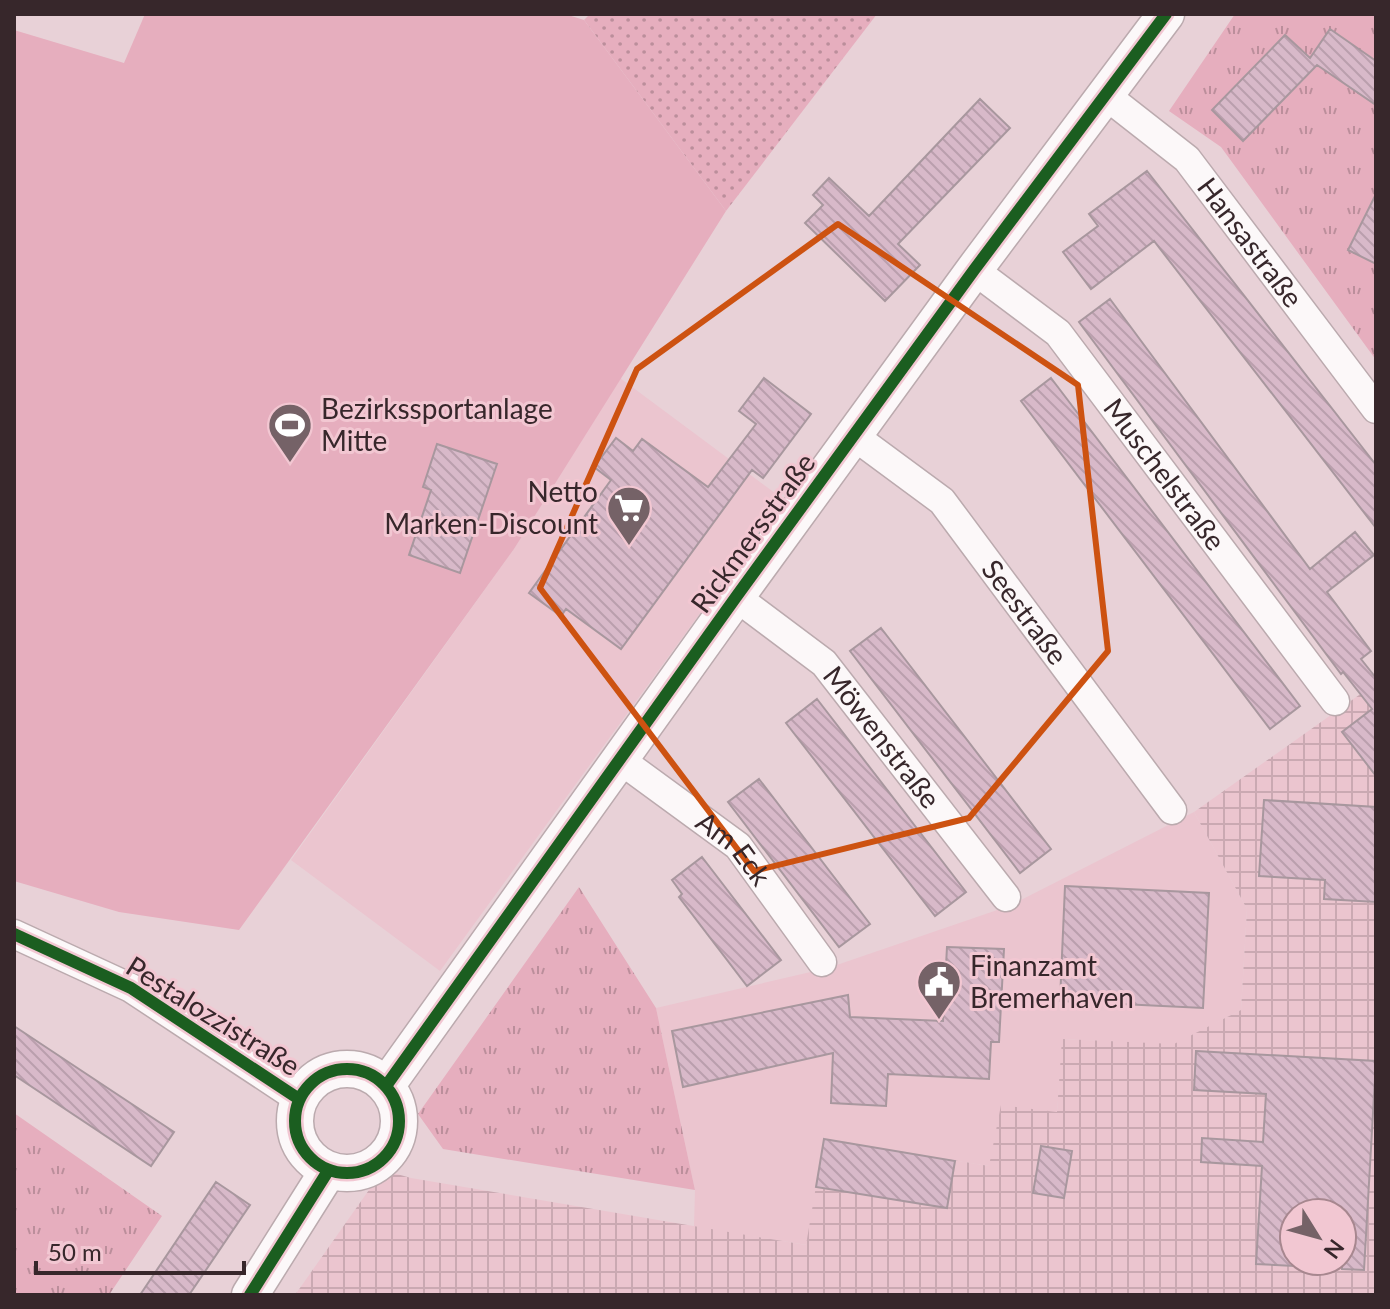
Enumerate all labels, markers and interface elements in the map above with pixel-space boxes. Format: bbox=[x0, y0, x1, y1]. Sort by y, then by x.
street label: Hansastraße bbox=[1191, 170, 1311, 313]
place label: Bezirkssportanlage Mitte bbox=[321, 391, 553, 457]
street label: Muschelstraße bbox=[1097, 391, 1233, 556]
sports icon: Bezirkssportanlage Mitte bbox=[266, 401, 314, 464]
street label: Rickmersstraße bbox=[683, 446, 821, 619]
place label: Netto Marken-Discount bbox=[384, 474, 598, 540]
supermarket icon: Netto Marken-Discount bbox=[605, 484, 653, 547]
street label: Seestraße bbox=[976, 553, 1076, 671]
street label: Möwenstraße bbox=[817, 659, 948, 814]
street label: Am Eck bbox=[690, 803, 779, 892]
street label: Pestalozzistraße bbox=[120, 948, 307, 1082]
place label: Finanzamt Bremerhaven bbox=[970, 948, 1134, 1014]
public building icon: Finanzamt Bremerhaven bbox=[915, 958, 963, 1021]
north arrow bbox=[1278, 1197, 1358, 1277]
scale bar bbox=[36, 1225, 244, 1275]
text: N bbox=[1318, 1234, 1350, 1264]
text: 50 m bbox=[48, 1237, 102, 1266]

